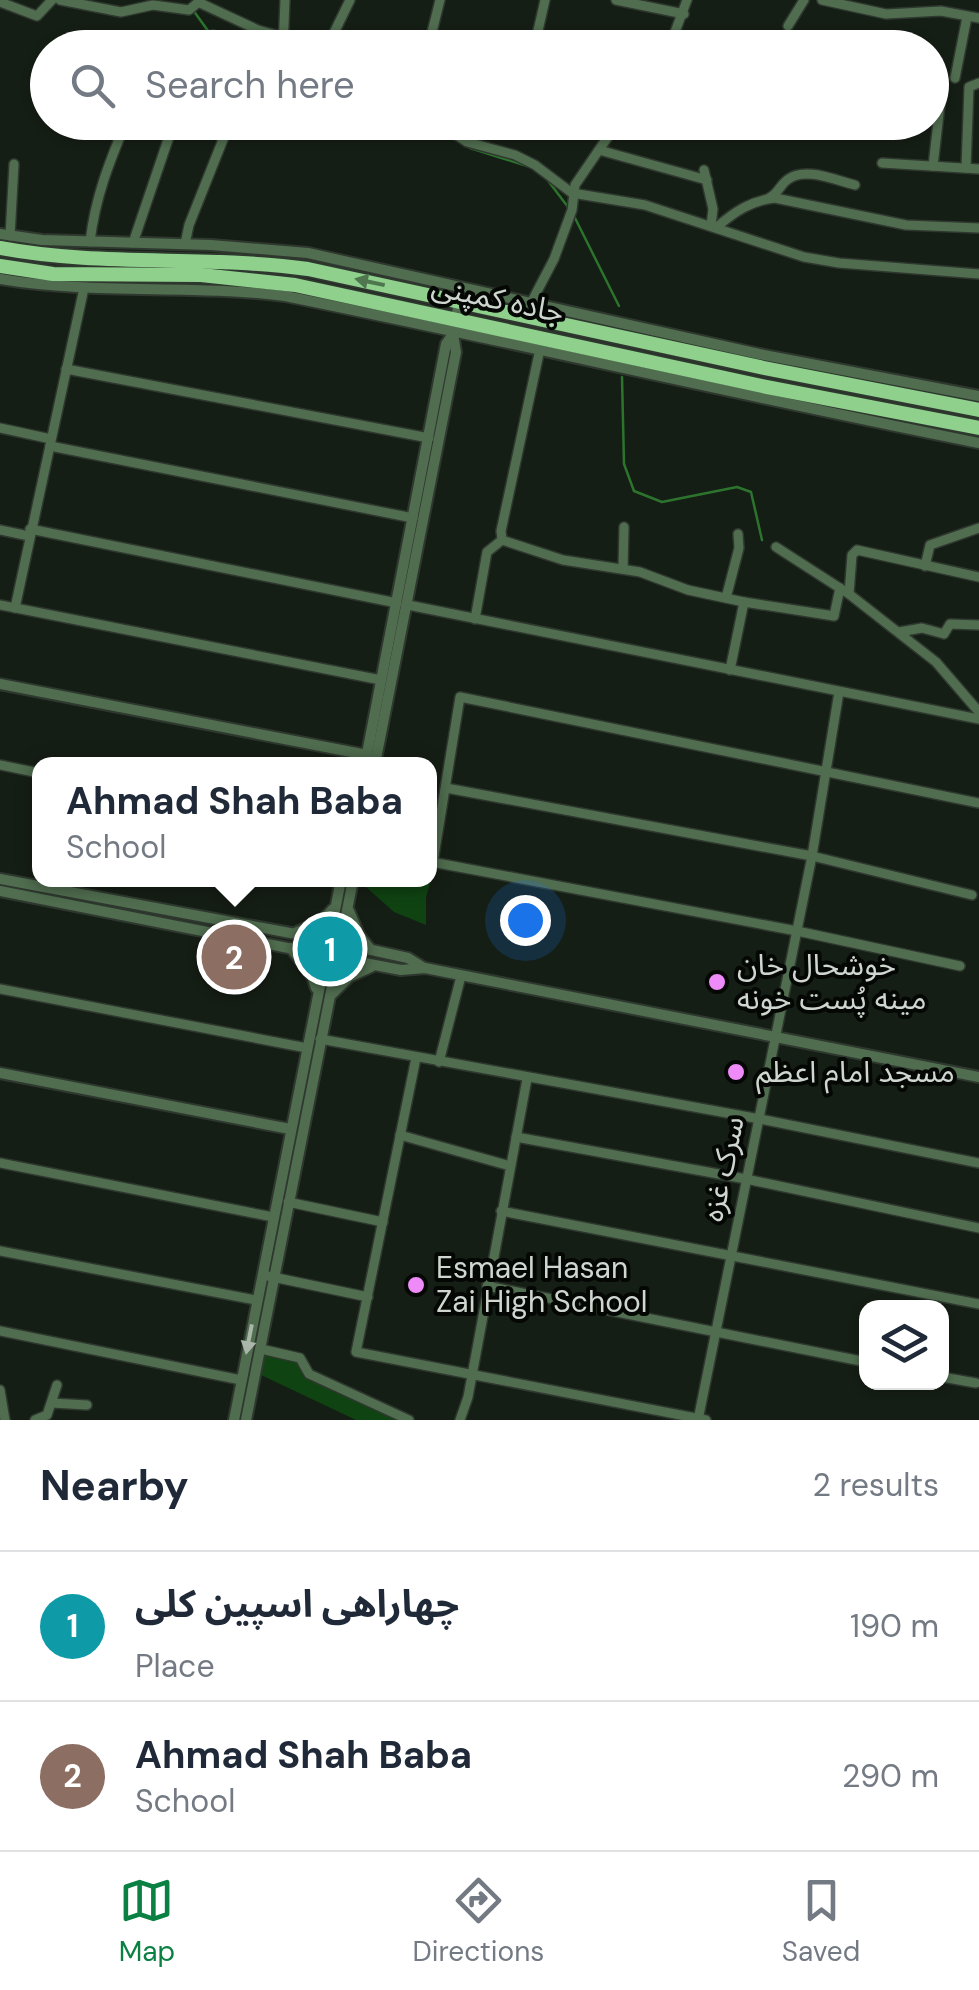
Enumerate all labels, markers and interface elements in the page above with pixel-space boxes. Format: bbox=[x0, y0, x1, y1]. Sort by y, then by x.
search box bbox=[30, 30, 949, 140]
icon: search bbox=[65, 58, 120, 113]
text: Search here bbox=[145, 60, 355, 110]
street label: جاده کمپنی bbox=[428, 265, 568, 332]
one-way arrow bbox=[354, 274, 385, 289]
popup bbox=[32, 757, 437, 887]
text: Ahmad Shah Baba bbox=[66, 776, 403, 826]
text: School bbox=[66, 826, 166, 868]
your location bbox=[500, 895, 551, 946]
pin: 1 bbox=[298, 912, 362, 986]
pin: 2 bbox=[202, 920, 266, 994]
place label: خوشحال خان مینه پُست خونه bbox=[737, 945, 927, 1018]
marker: خوشحال خان مینه پُست خونه bbox=[706, 971, 728, 993]
place label: مسجد امام اعظم bbox=[756, 1052, 955, 1095]
marker: مسجد امام اعظم bbox=[725, 1061, 747, 1083]
street label: سرک غزه bbox=[692, 1113, 753, 1225]
place label: Esmael Hasan Zai High School bbox=[436, 1248, 647, 1321]
marker: Esmael Hasan Zai High School bbox=[405, 1274, 427, 1296]
map controls bbox=[859, 1300, 949, 1390]
button: layers bbox=[859, 1300, 949, 1390]
one-way arrow bbox=[240, 1324, 256, 1355]
text: Nearby bbox=[40, 1458, 189, 1513]
text: 2 results bbox=[813, 1464, 939, 1506]
text: چهاراهی اسپین کلی bbox=[135, 1579, 459, 1629]
text: 1 bbox=[67, 1605, 78, 1647]
text: 190 m bbox=[850, 1605, 939, 1647]
text: Place bbox=[135, 1645, 215, 1687]
text: Ahmad Shah Baba bbox=[135, 1730, 472, 1780]
text: 2 bbox=[63, 1755, 82, 1797]
text: 290 m bbox=[842, 1755, 939, 1797]
text: School bbox=[135, 1780, 235, 1822]
tab: Map bbox=[119, 1873, 175, 1970]
tab: Directions bbox=[413, 1873, 544, 1970]
tab: Saved bbox=[782, 1873, 860, 1970]

